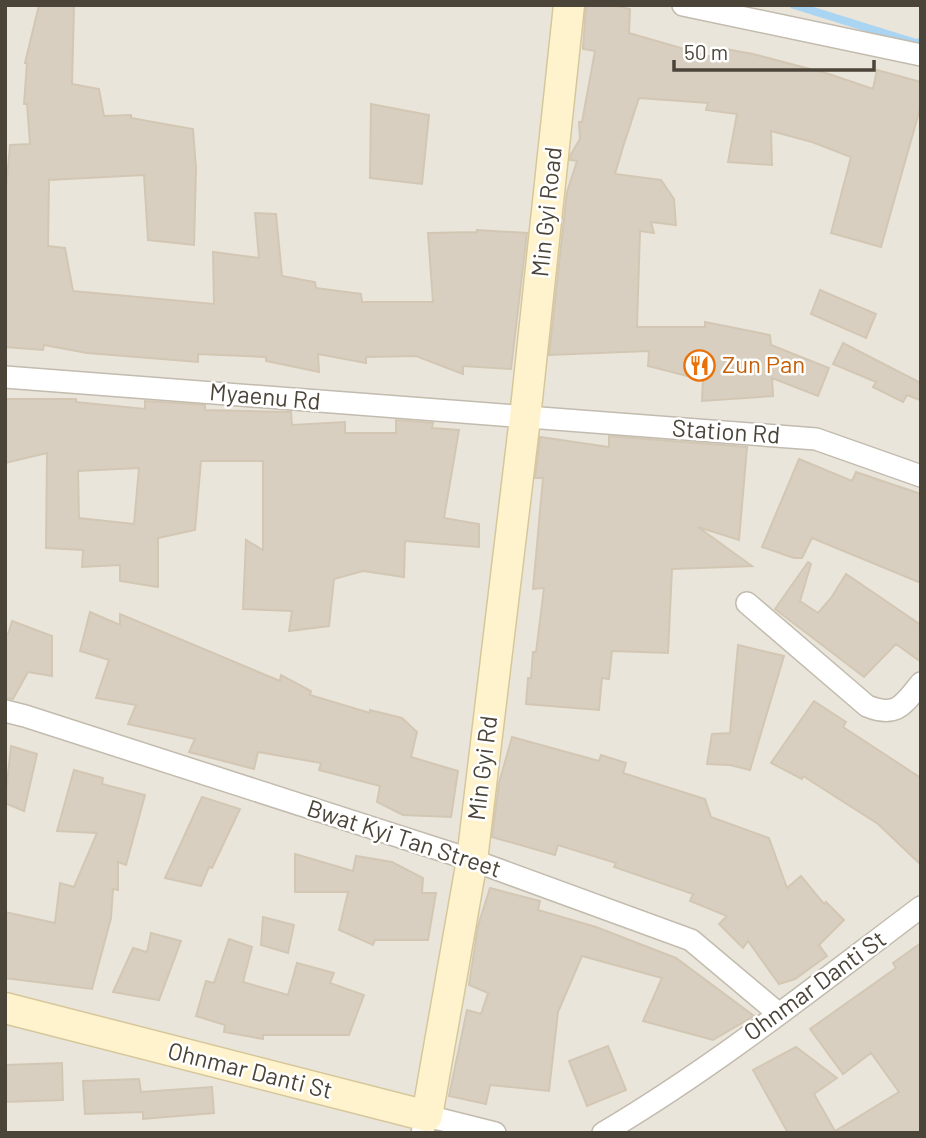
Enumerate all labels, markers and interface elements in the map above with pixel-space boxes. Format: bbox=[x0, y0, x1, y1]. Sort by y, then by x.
scale bar bbox=[674, 28, 874, 72]
text: 50 m bbox=[684, 39, 728, 64]
street label: Min Gyi Road bbox=[524, 145, 567, 278]
restaurant icon: Zun Pan bbox=[682, 348, 716, 382]
place label: Zun Pan bbox=[722, 349, 805, 378]
street label: Myaenu Rd bbox=[208, 376, 322, 415]
street label: Station Rd bbox=[671, 412, 781, 449]
street label: Min Gyi Rd bbox=[461, 714, 502, 822]
street label: Bwat Kyi Tan Street bbox=[304, 792, 505, 883]
street label: Ohnmar Danti St bbox=[737, 923, 891, 1046]
street label: Ohnmar Danti St bbox=[165, 1035, 336, 1104]

